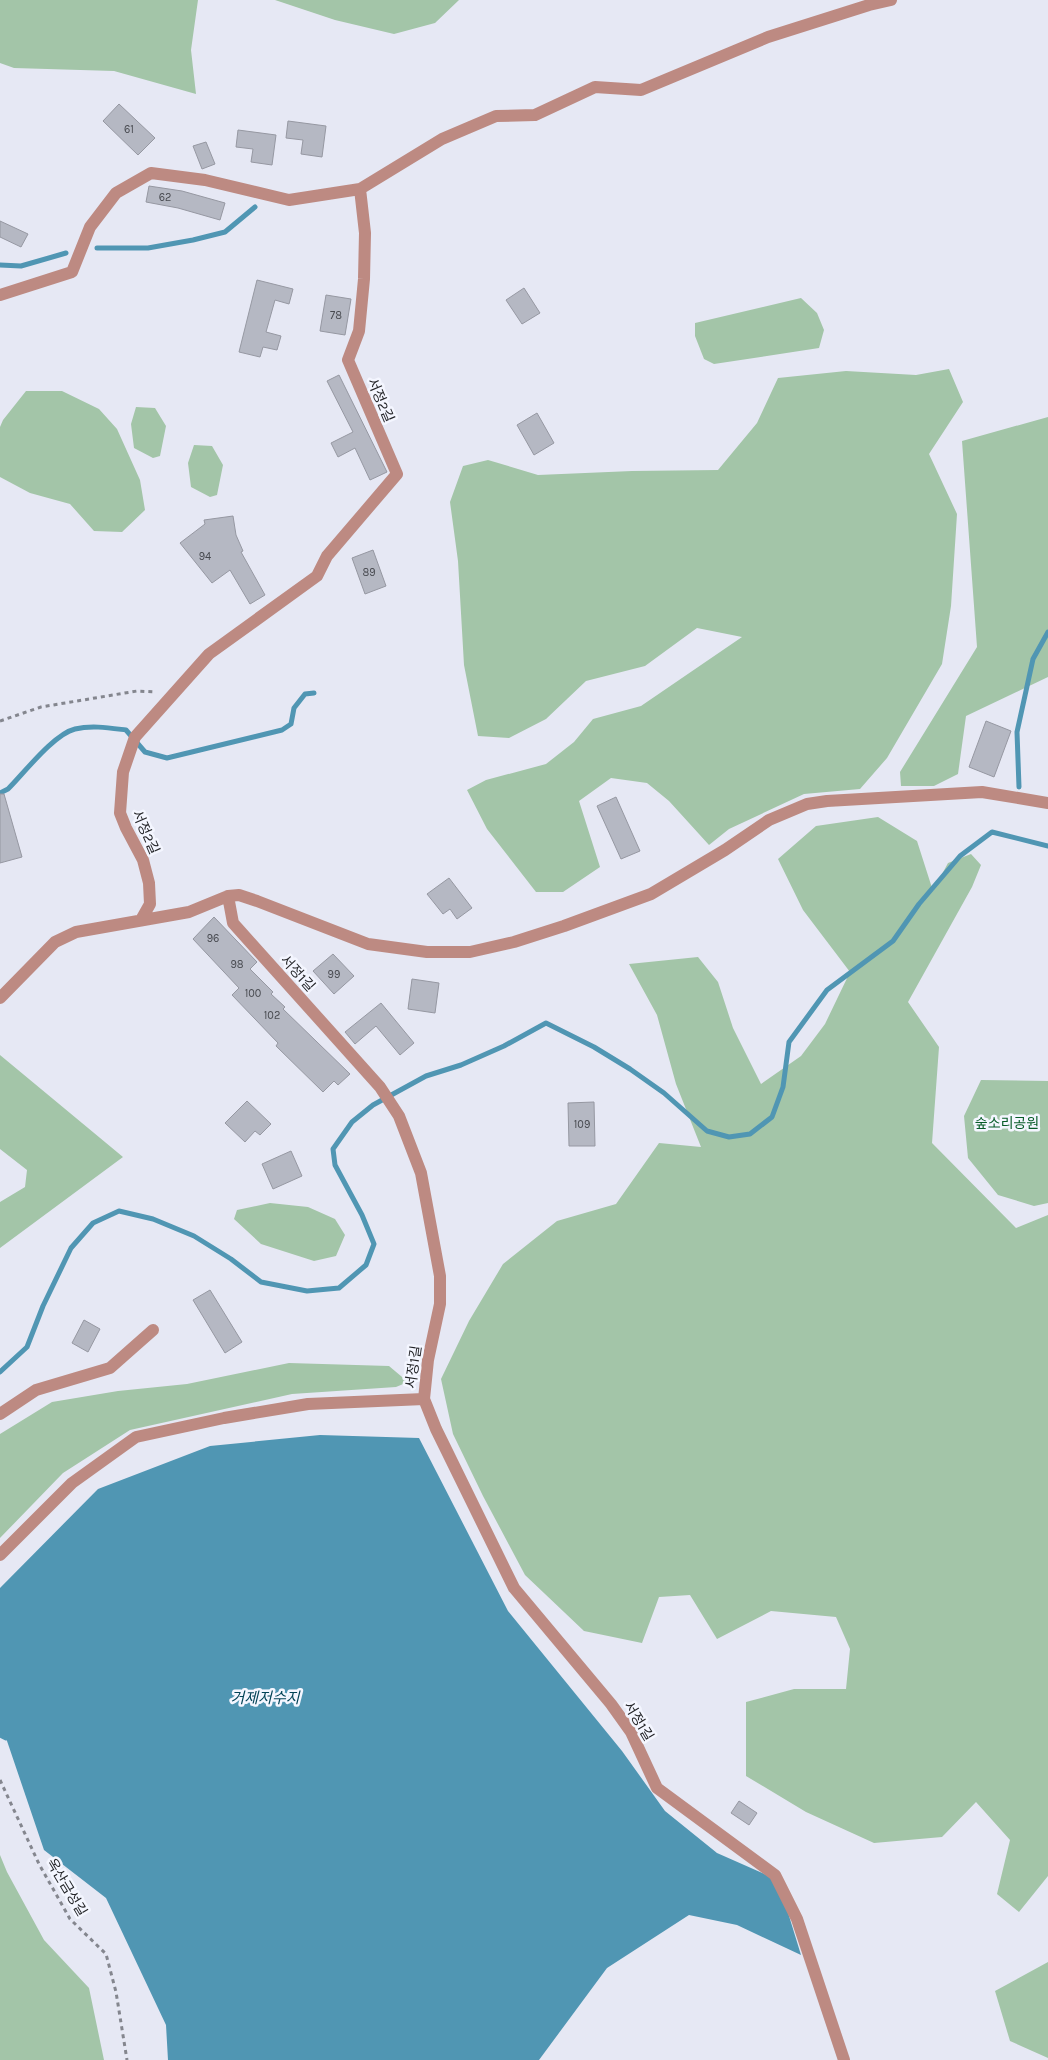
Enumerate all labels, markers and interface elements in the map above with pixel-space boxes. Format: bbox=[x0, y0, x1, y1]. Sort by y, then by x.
house number: 61 bbox=[124, 123, 134, 136]
house number: 62 bbox=[159, 191, 171, 204]
house number: 78 bbox=[330, 309, 342, 322]
street label: 서정2길 bbox=[364, 375, 398, 425]
house number: 94 bbox=[199, 550, 211, 563]
house number: 89 bbox=[362, 566, 376, 579]
street label: 서정2길 bbox=[128, 807, 163, 857]
house number: 96 bbox=[207, 932, 219, 945]
street label: 서정1길 bbox=[277, 952, 318, 995]
house number: 98 bbox=[230, 958, 244, 971]
house number: 99 bbox=[328, 968, 340, 981]
house number: 100 bbox=[245, 987, 261, 1000]
house number: 102 bbox=[264, 1009, 280, 1022]
park label: 숲소리공원 bbox=[975, 1115, 1039, 1132]
house number: 109 bbox=[574, 1118, 590, 1131]
street label: 서정1길 bbox=[402, 1344, 425, 1390]
water label: 거제저수지 bbox=[230, 1689, 301, 1707]
street label: 서정1길 bbox=[620, 1698, 657, 1744]
street label: 옥산금성길 bbox=[43, 1855, 90, 1919]

